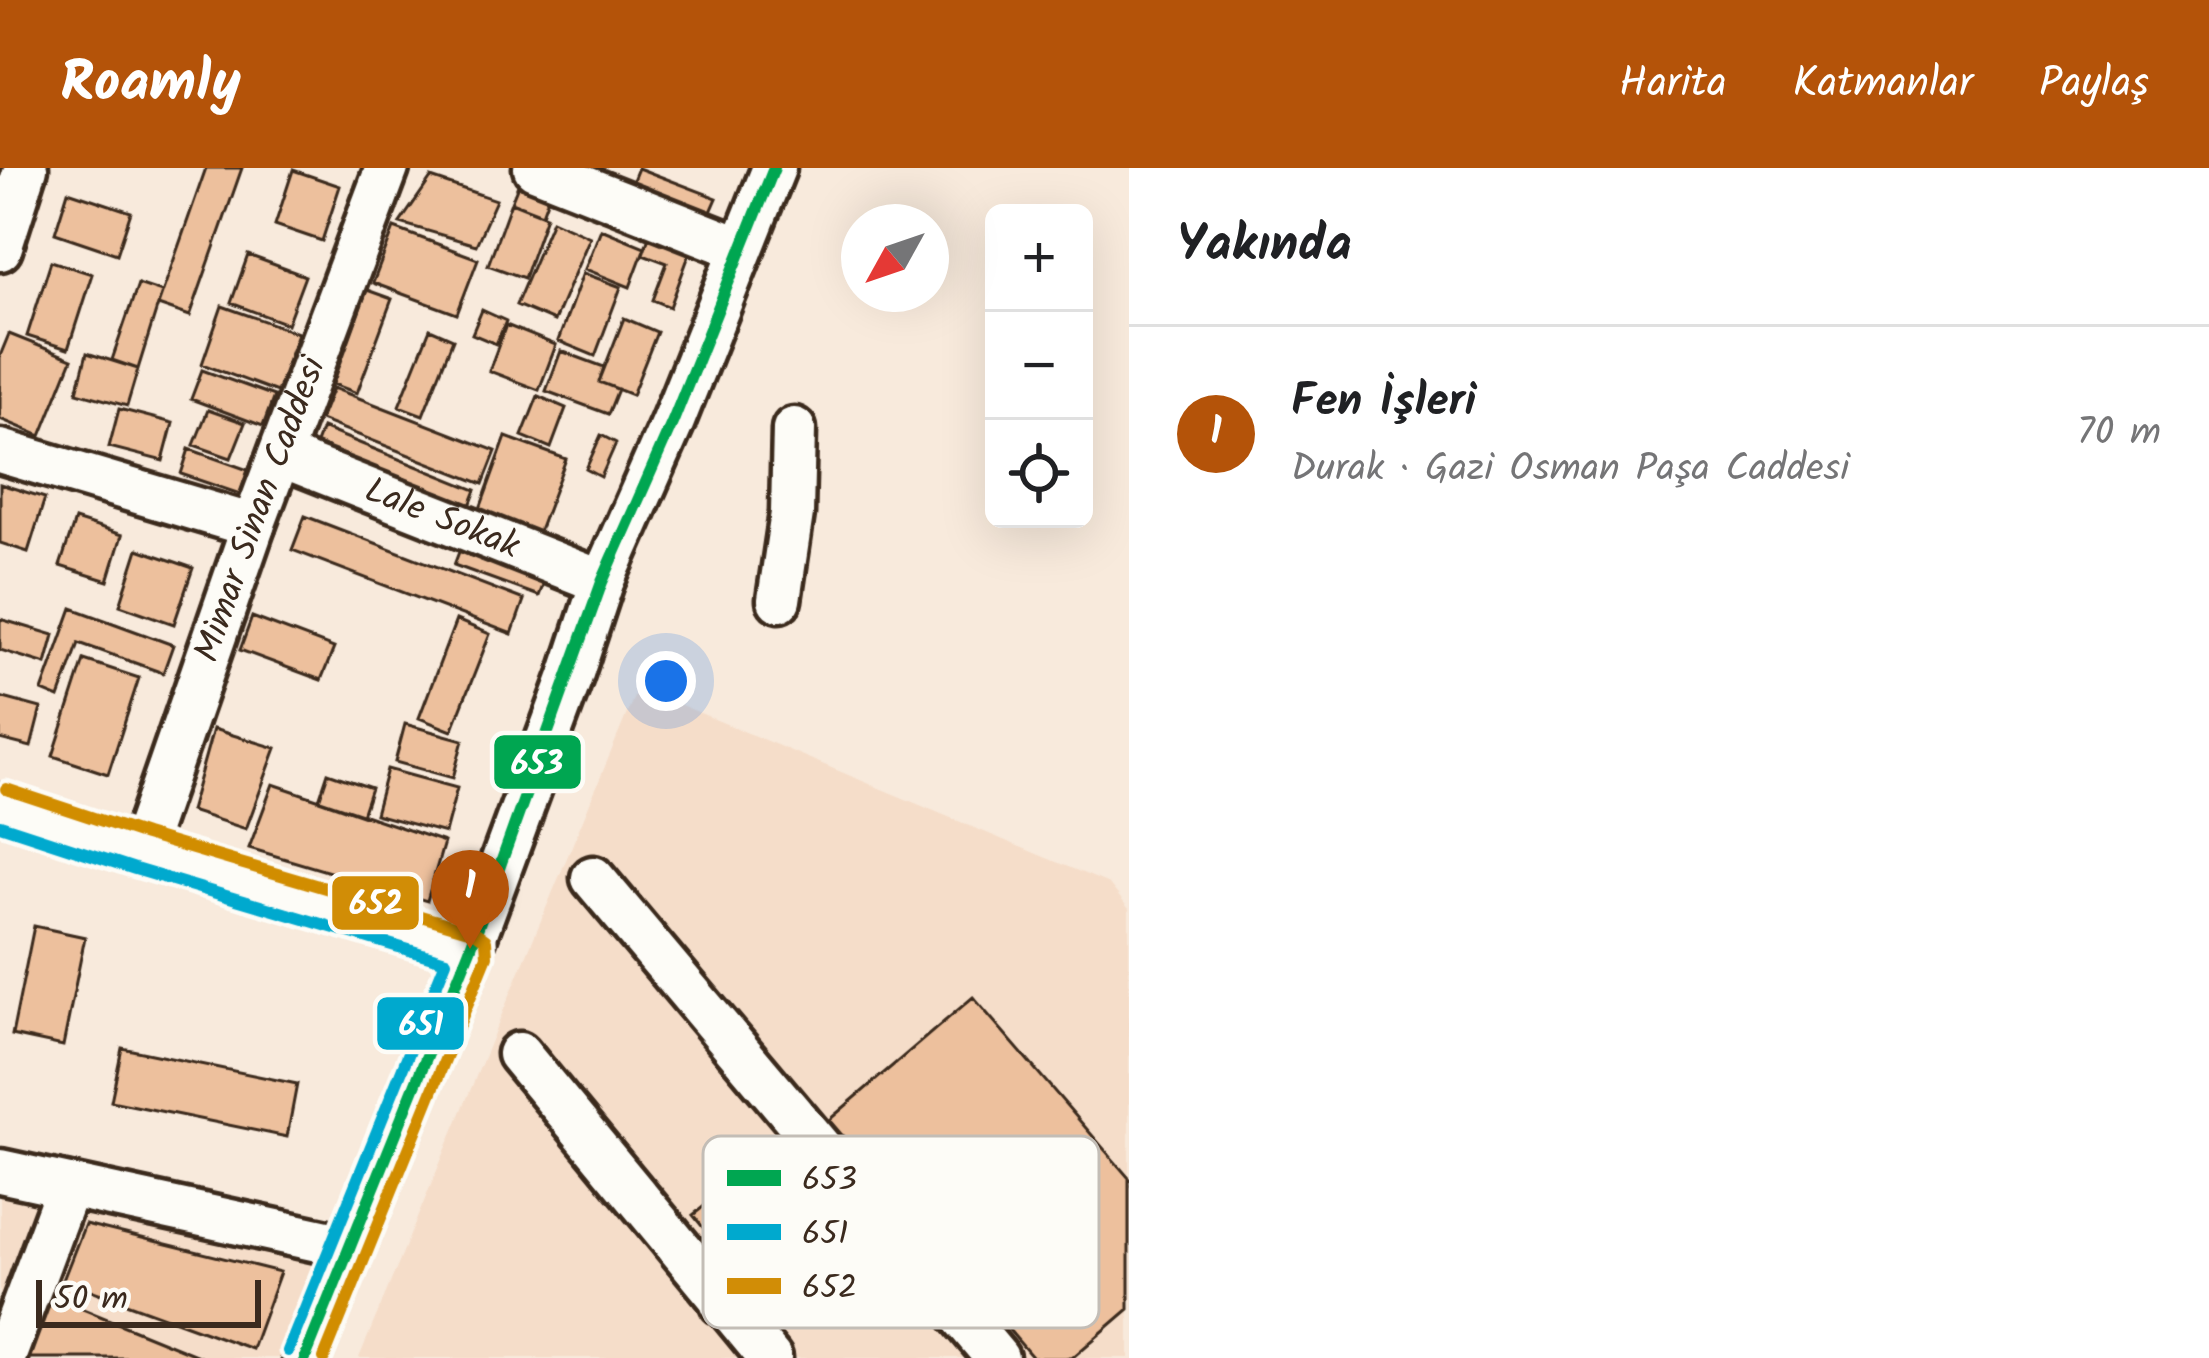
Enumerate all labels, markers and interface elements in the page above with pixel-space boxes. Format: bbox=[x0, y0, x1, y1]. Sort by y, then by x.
text: Roamly bbox=[60, 39, 241, 130]
text: Harita bbox=[1619, 51, 1727, 118]
text: Katmanlar bbox=[1793, 51, 1973, 118]
text: Paylaş bbox=[2039, 51, 2149, 118]
north arrow bbox=[841, 204, 949, 312]
map controls bbox=[985, 204, 1093, 528]
button: + bbox=[985, 204, 1093, 312]
text: Yakında bbox=[1177, 206, 1352, 287]
button: − bbox=[985, 312, 1093, 420]
street label: Mimar Sinan Caddesi bbox=[179, 348, 343, 670]
text: Fen İşleri bbox=[1291, 367, 1476, 439]
text: 1 bbox=[1210, 403, 1222, 465]
text: 70 m bbox=[2077, 403, 2161, 465]
button: locate bbox=[985, 420, 1093, 528]
text: Durak · Gazi Osman Paşa Caddesi bbox=[1291, 439, 1849, 501]
street label: Lale Sokak bbox=[356, 463, 529, 576]
your location bbox=[636, 651, 696, 711]
line badge: 653 bbox=[492, 733, 583, 791]
text: 653 bbox=[511, 739, 563, 792]
pin: 1 bbox=[431, 850, 509, 949]
line badge: 652 bbox=[330, 874, 421, 932]
text: 652 bbox=[349, 879, 403, 932]
line badge: 651 bbox=[375, 995, 466, 1052]
text: 651 bbox=[399, 1000, 443, 1053]
legend bbox=[703, 1136, 1099, 1328]
text: 653 bbox=[802, 1155, 857, 1208]
text: 651 bbox=[802, 1209, 848, 1262]
text: 652 bbox=[802, 1263, 857, 1316]
scale bar bbox=[36, 1274, 261, 1327]
text: 50 m bbox=[54, 1274, 128, 1327]

